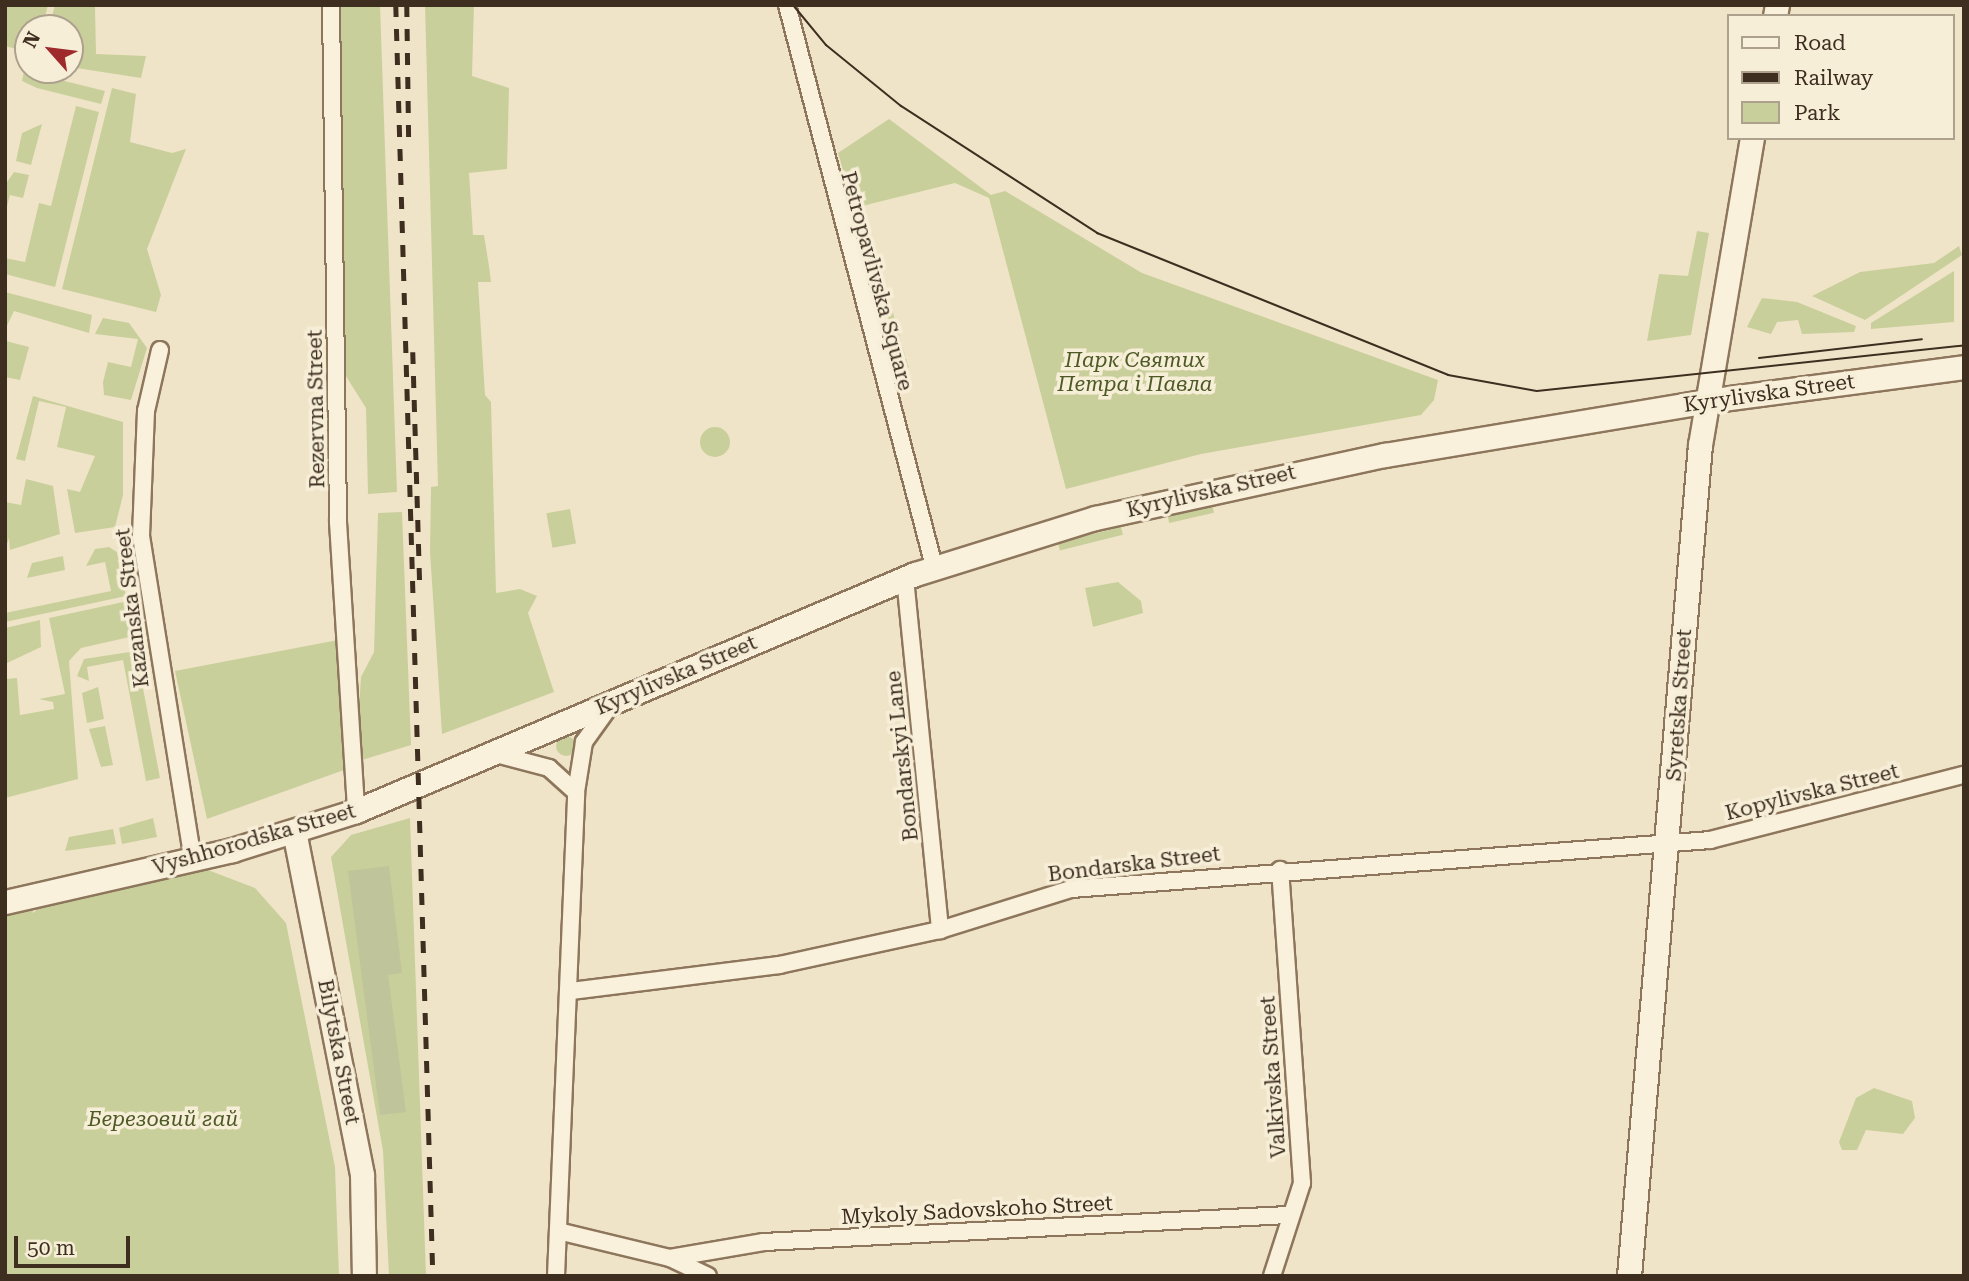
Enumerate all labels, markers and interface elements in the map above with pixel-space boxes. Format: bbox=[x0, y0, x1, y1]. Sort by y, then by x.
north arrow bbox=[14, 14, 84, 84]
legend bbox=[1728, 14, 1955, 140]
text: N bbox=[18, 28, 45, 52]
text: Road bbox=[1794, 31, 1846, 55]
text: Railway bbox=[1794, 66, 1873, 90]
text: Park bbox=[1794, 101, 1840, 125]
street label: Petropavlivska Square bbox=[836, 169, 918, 393]
street label: Rezervna Street bbox=[302, 329, 330, 489]
park label: Парк Святих Петра і Павла bbox=[1057, 347, 1213, 397]
street label: Kyrylivska Street bbox=[1682, 369, 1856, 417]
street label: Kyrylivska Street bbox=[1124, 459, 1298, 523]
street label: Kazanska Street bbox=[110, 527, 154, 689]
street label: Syretska Street bbox=[1661, 628, 1697, 782]
street label: Kyrylivska Street bbox=[592, 630, 760, 720]
street label: Bondarskyi Lane bbox=[881, 670, 923, 842]
street label: Kopylivska Street bbox=[1723, 758, 1901, 826]
street label: Vyshhorodska Street bbox=[150, 798, 358, 880]
street label: Bondarska Street bbox=[1046, 841, 1222, 887]
street label: Bilytska Street bbox=[313, 977, 365, 1127]
street label: Valkivska Street bbox=[1255, 995, 1291, 1159]
park label: Березовий гай bbox=[88, 1106, 238, 1132]
street label: Mykoly Sadovskoho Street bbox=[841, 1190, 1113, 1230]
scale bar bbox=[18, 1222, 133, 1266]
text: 50 m bbox=[27, 1236, 75, 1260]

